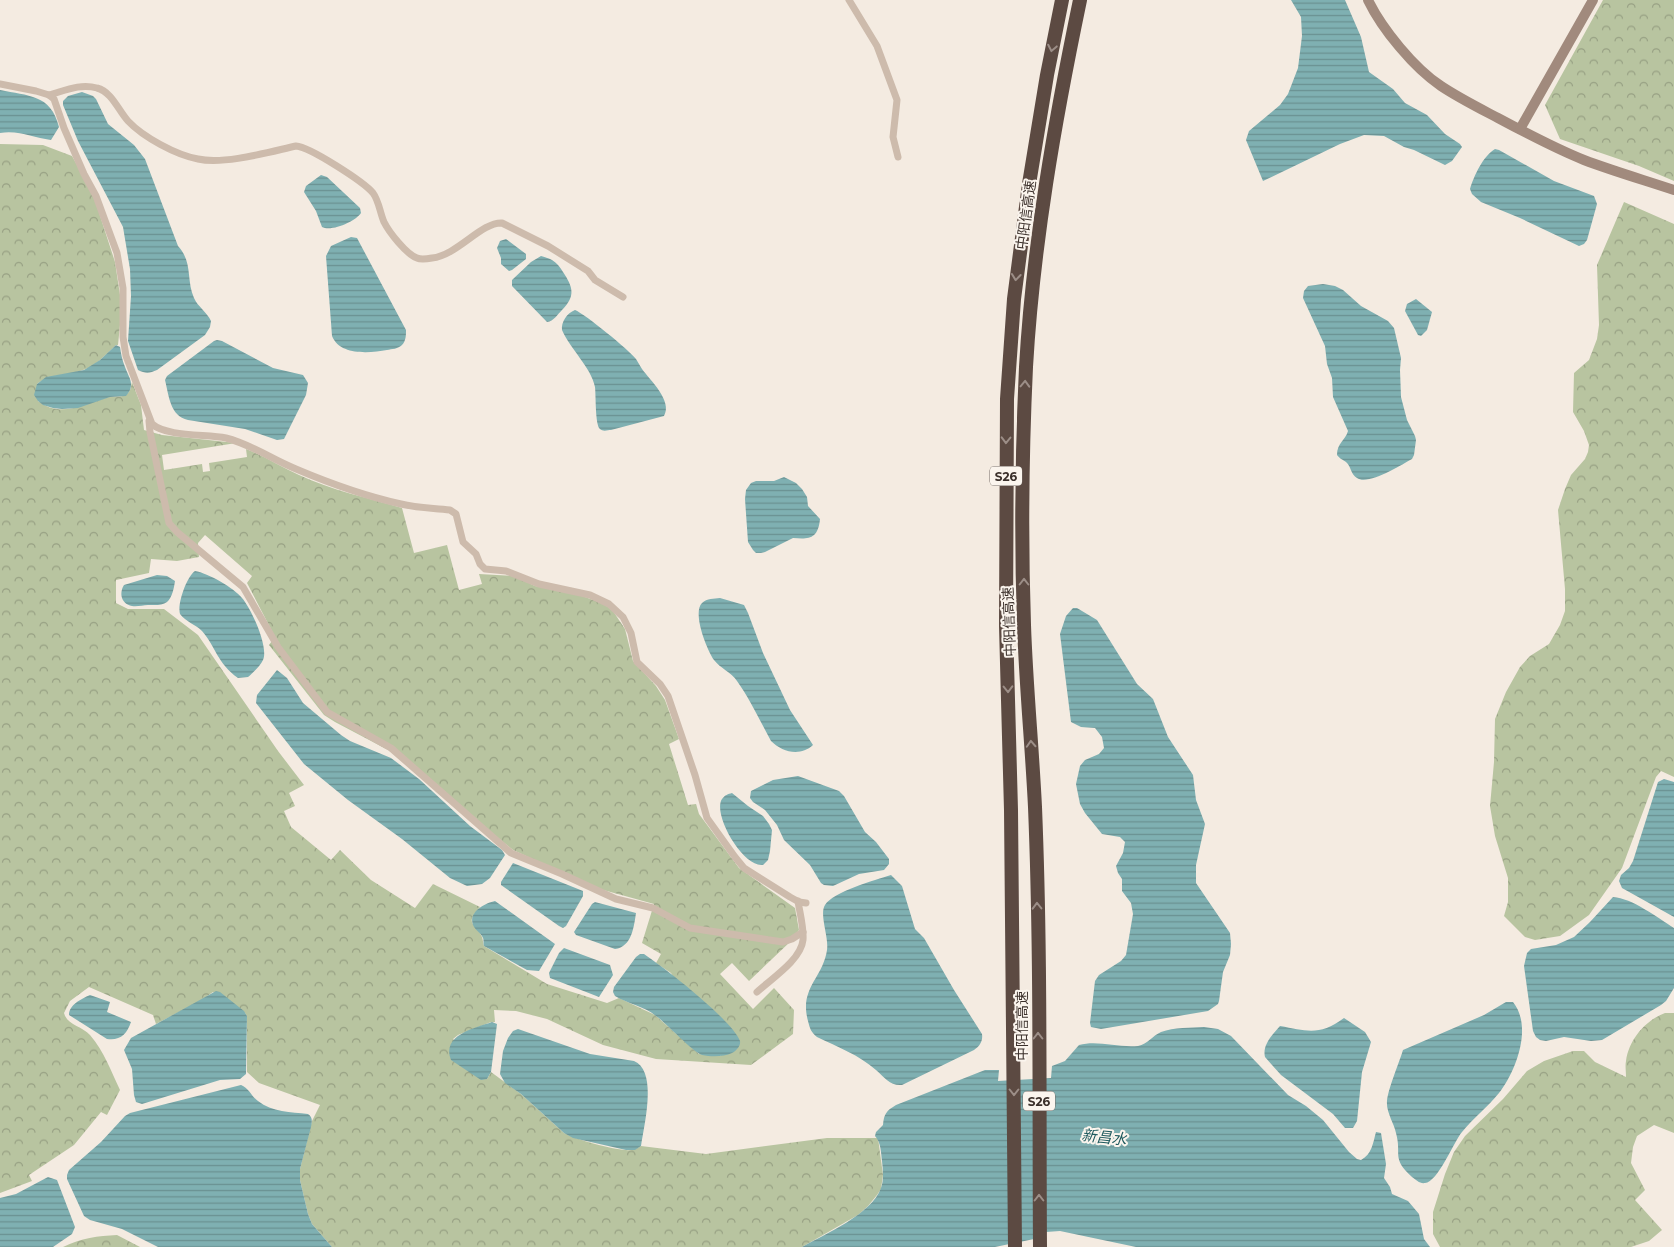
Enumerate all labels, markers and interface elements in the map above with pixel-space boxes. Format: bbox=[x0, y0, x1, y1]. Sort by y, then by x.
one-way arrow bbox=[1047, 43, 1057, 52]
street label: 中阳信高速 bbox=[1012, 179, 1040, 251]
one-way arrow bbox=[1011, 274, 1022, 282]
one-way arrow bbox=[1020, 380, 1031, 388]
one-way arrow bbox=[1001, 436, 1011, 444]
road number: S26 bbox=[990, 466, 1022, 486]
one-way arrow bbox=[1019, 577, 1029, 585]
street label: 中阳信高速 bbox=[999, 587, 1019, 657]
one-way arrow bbox=[1002, 686, 1013, 694]
one-way arrow bbox=[1025, 740, 1036, 748]
one-way arrow bbox=[1032, 902, 1042, 910]
street label: 中阳信高速 bbox=[1013, 991, 1031, 1061]
one-way arrow bbox=[1033, 1032, 1044, 1040]
one-way arrow bbox=[1009, 1088, 1019, 1096]
road number: S26 bbox=[1023, 1092, 1055, 1110]
water label: 新昌水 bbox=[1081, 1125, 1128, 1149]
one-way arrow bbox=[1034, 1194, 1044, 1202]

